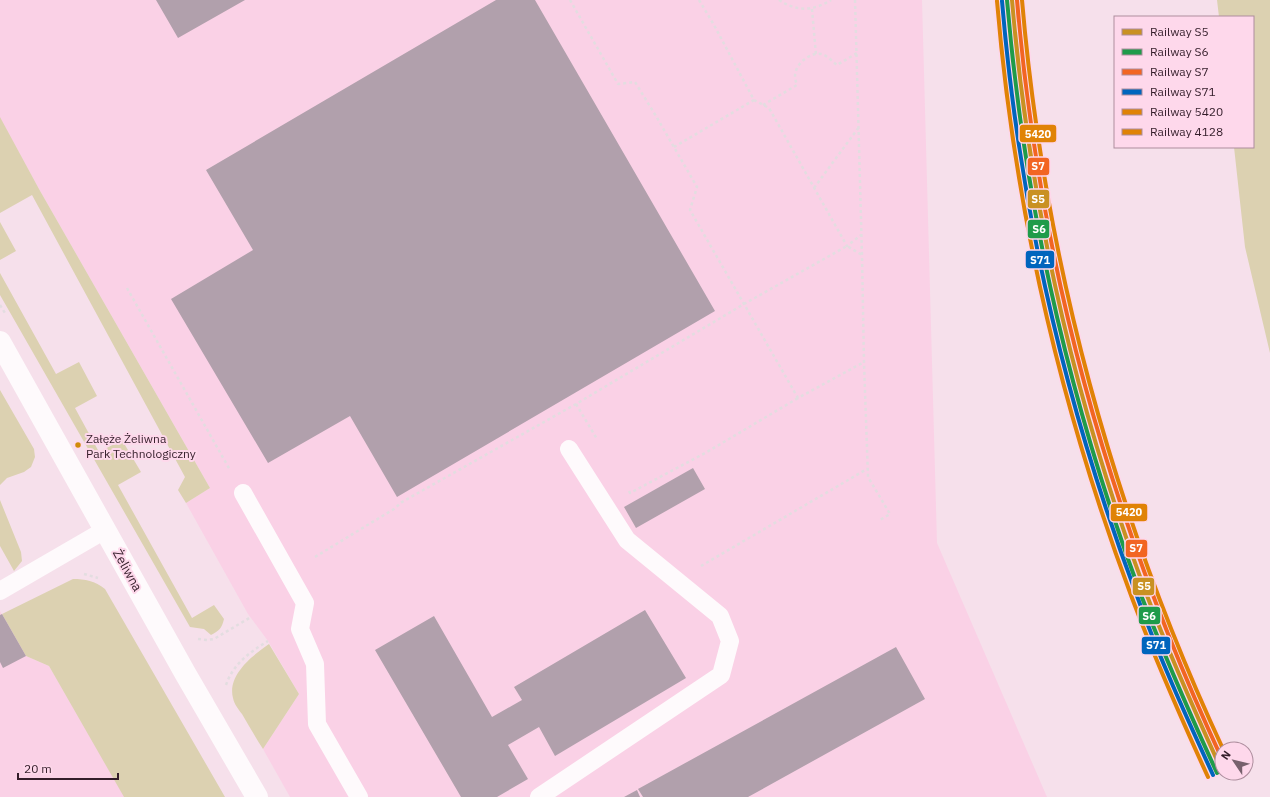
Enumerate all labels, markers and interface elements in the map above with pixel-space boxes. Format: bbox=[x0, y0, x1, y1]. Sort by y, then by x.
legend bbox=[1114, 16, 1254, 148]
text: Railway S5 bbox=[1150, 24, 1209, 39]
text: Railway S6 bbox=[1150, 44, 1209, 59]
text: Railway S7 bbox=[1150, 64, 1209, 79]
text: Railway S71 bbox=[1150, 84, 1216, 99]
text: Railway 5420 bbox=[1150, 104, 1223, 119]
line badge: 5420 bbox=[1019, 124, 1057, 143]
text: Railway 4128 bbox=[1150, 124, 1223, 139]
text: 5420 bbox=[1025, 127, 1052, 141]
line badge: S7 bbox=[1027, 157, 1050, 176]
text: S7 bbox=[1031, 159, 1045, 173]
line badge: S5 bbox=[1027, 189, 1050, 209]
text: S5 bbox=[1031, 192, 1045, 206]
line badge: S6 bbox=[1027, 219, 1050, 239]
text: S6 bbox=[1032, 222, 1046, 236]
line badge: S71 bbox=[1025, 250, 1055, 269]
text: S71 bbox=[1030, 253, 1050, 267]
place label: Załęże Żeliwna Park Technologiczny bbox=[86, 431, 196, 461]
marker: Załęże Żeliwna Park Technologiczny bbox=[73, 440, 83, 450]
line badge: 5420 bbox=[1110, 503, 1148, 522]
text: 5420 bbox=[1116, 505, 1143, 519]
line badge: S7 bbox=[1125, 539, 1148, 558]
text: S7 bbox=[1129, 541, 1143, 555]
street label: Żeliwna bbox=[109, 546, 146, 594]
line badge: S5 bbox=[1132, 577, 1155, 596]
text: S5 bbox=[1137, 579, 1151, 593]
line badge: S6 bbox=[1138, 606, 1161, 625]
text: S6 bbox=[1142, 609, 1156, 623]
line badge: S71 bbox=[1141, 636, 1171, 655]
text: S71 bbox=[1146, 638, 1166, 652]
north arrow bbox=[1214, 741, 1254, 781]
text: N bbox=[1218, 748, 1234, 763]
scale bar bbox=[18, 755, 118, 781]
text: 20 m bbox=[24, 761, 52, 776]

